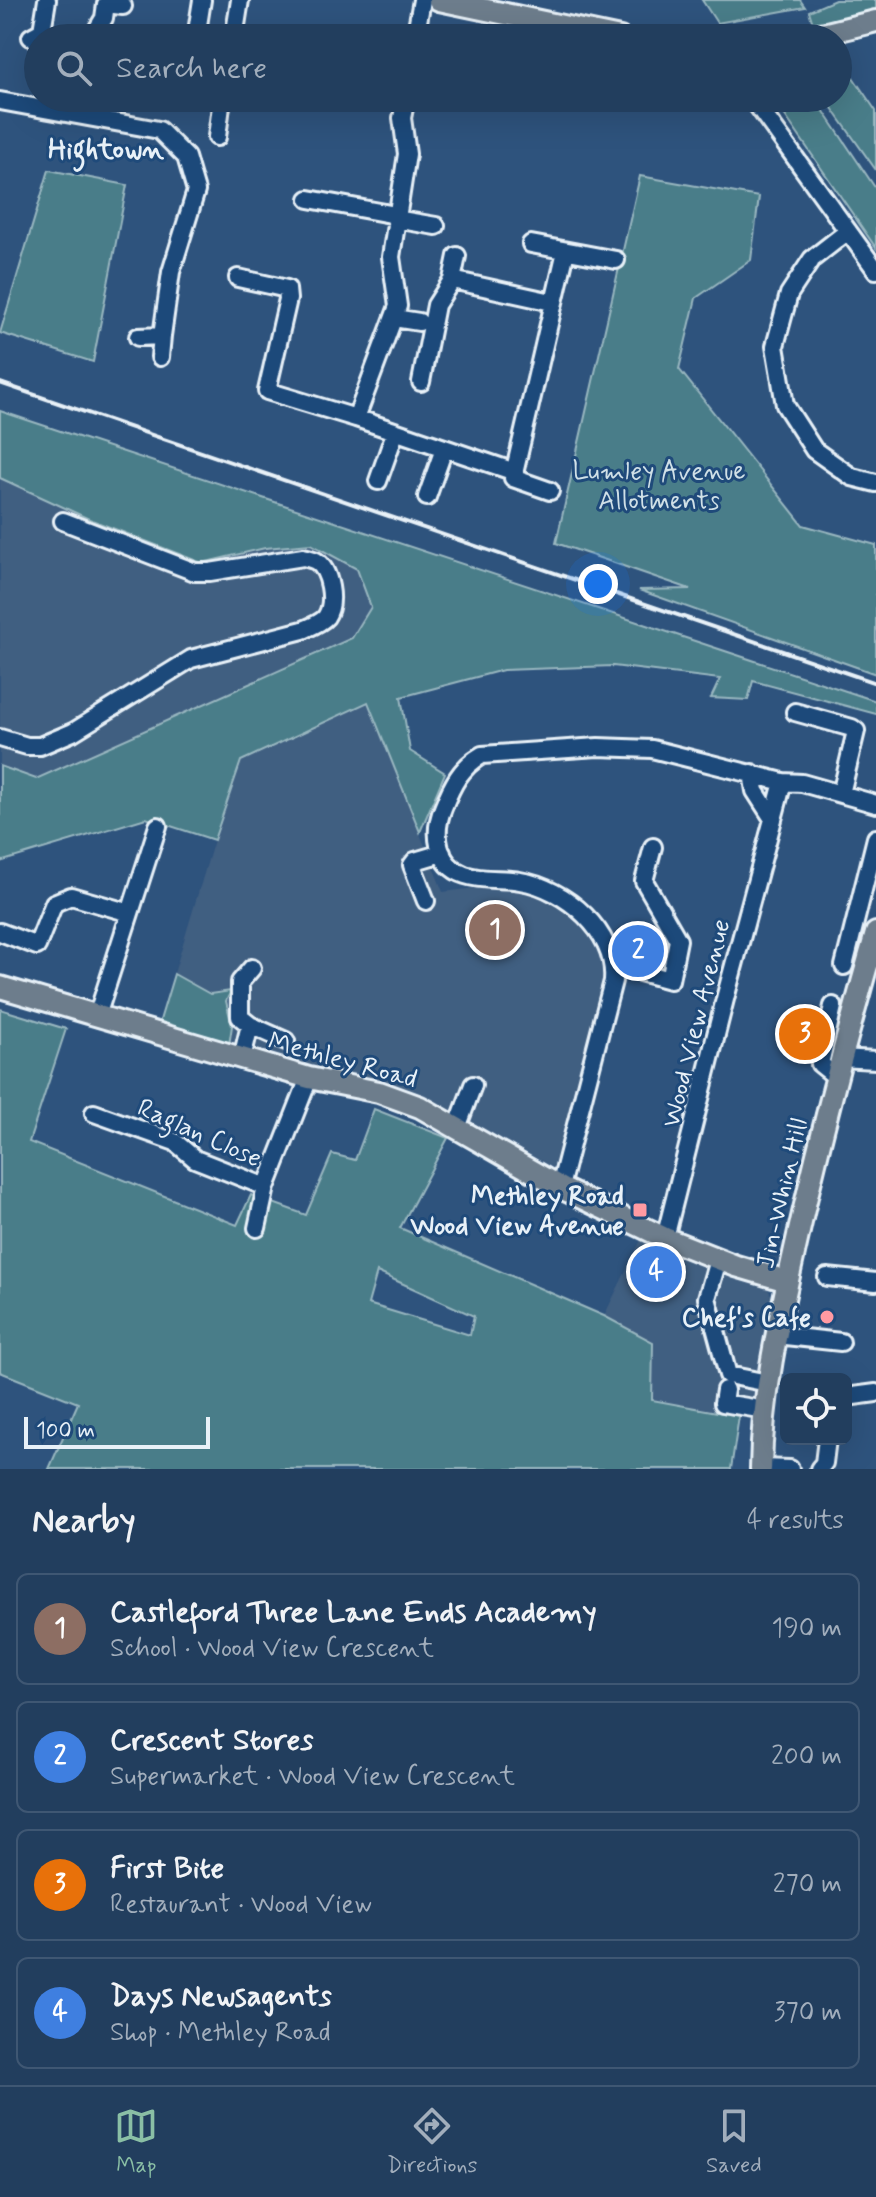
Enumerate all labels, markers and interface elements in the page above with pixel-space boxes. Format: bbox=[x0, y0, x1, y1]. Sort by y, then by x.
search box bbox=[24, 24, 852, 112]
icon: search bbox=[52, 46, 96, 90]
text: Search here bbox=[116, 49, 267, 88]
district label: Hightown bbox=[48, 132, 165, 172]
park label: Lumley Avenue Allotments bbox=[572, 455, 746, 519]
your location bbox=[578, 564, 618, 604]
pin: 1 bbox=[469, 900, 521, 960]
street label: Wood View Avenue bbox=[655, 916, 739, 1131]
pin: 2 bbox=[612, 921, 664, 981]
pin: 3 bbox=[779, 1004, 831, 1064]
street label: Methley Road bbox=[264, 1025, 421, 1097]
street label: Raglan Close bbox=[130, 1091, 267, 1179]
street label: Jin-Whin Hill bbox=[749, 1115, 817, 1272]
place label: Methley Road Wood View Avenue bbox=[410, 1180, 624, 1244]
marker: Methley Road Wood View Avenue bbox=[631, 1201, 649, 1219]
pin: 4 bbox=[630, 1242, 682, 1302]
place label: Chef's Cafe bbox=[682, 1302, 811, 1336]
marker: Chef's Cafe bbox=[818, 1308, 836, 1326]
map controls bbox=[780, 1373, 852, 1445]
button: locate bbox=[780, 1373, 852, 1445]
scale bar bbox=[24, 1413, 210, 1449]
text: 100 m bbox=[36, 1417, 95, 1445]
text: Nearby bbox=[32, 1499, 136, 1544]
text: 4 results bbox=[747, 1504, 844, 1538]
text: Castleford Three Lane Ends Academy bbox=[110, 1593, 597, 1632]
text: 1 bbox=[54, 1612, 66, 1646]
text: 190 m bbox=[772, 1612, 842, 1646]
text: School · Wood View Crescent bbox=[110, 1632, 434, 1666]
text: Crescent Stores bbox=[110, 1721, 314, 1760]
text: 2 bbox=[54, 1740, 66, 1774]
text: 200 m bbox=[771, 1740, 842, 1774]
text: Supermarket · Wood View Crescent bbox=[110, 1760, 515, 1794]
text: First Bite bbox=[110, 1849, 224, 1888]
text: 3 bbox=[54, 1868, 66, 1902]
text: 270 m bbox=[773, 1868, 842, 1902]
text: Restaurant · Wood View bbox=[110, 1888, 372, 1922]
text: Days Newsagents bbox=[110, 1977, 332, 2016]
text: 4 bbox=[52, 1996, 68, 2030]
text: 370 m bbox=[774, 1996, 842, 2030]
text: Shop · Methley Road bbox=[110, 2016, 331, 2050]
tab: Map bbox=[114, 2104, 158, 2180]
tab: Directions bbox=[387, 2104, 477, 2180]
tab: Saved bbox=[706, 2104, 762, 2180]

